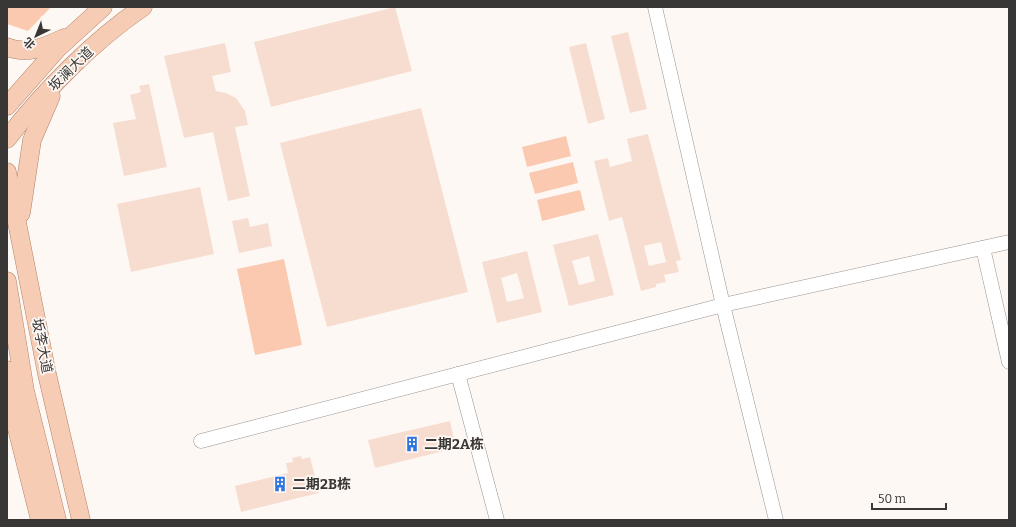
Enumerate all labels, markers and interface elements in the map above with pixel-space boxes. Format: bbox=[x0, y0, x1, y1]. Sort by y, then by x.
north arrow bbox=[16, 16, 56, 56]
text: 北 bbox=[21, 34, 38, 51]
street label: 坂澜大道 bbox=[45, 43, 97, 95]
street label: 坂李大道 bbox=[28, 317, 56, 375]
building icon: 二期2A栋 bbox=[403, 435, 421, 453]
place label: 二期2A栋 bbox=[424, 436, 484, 453]
building icon: 二期2B栋 bbox=[271, 475, 289, 493]
place label: 二期2B栋 bbox=[292, 476, 351, 493]
scale bar bbox=[872, 485, 946, 511]
text: 50 m bbox=[878, 492, 907, 506]

